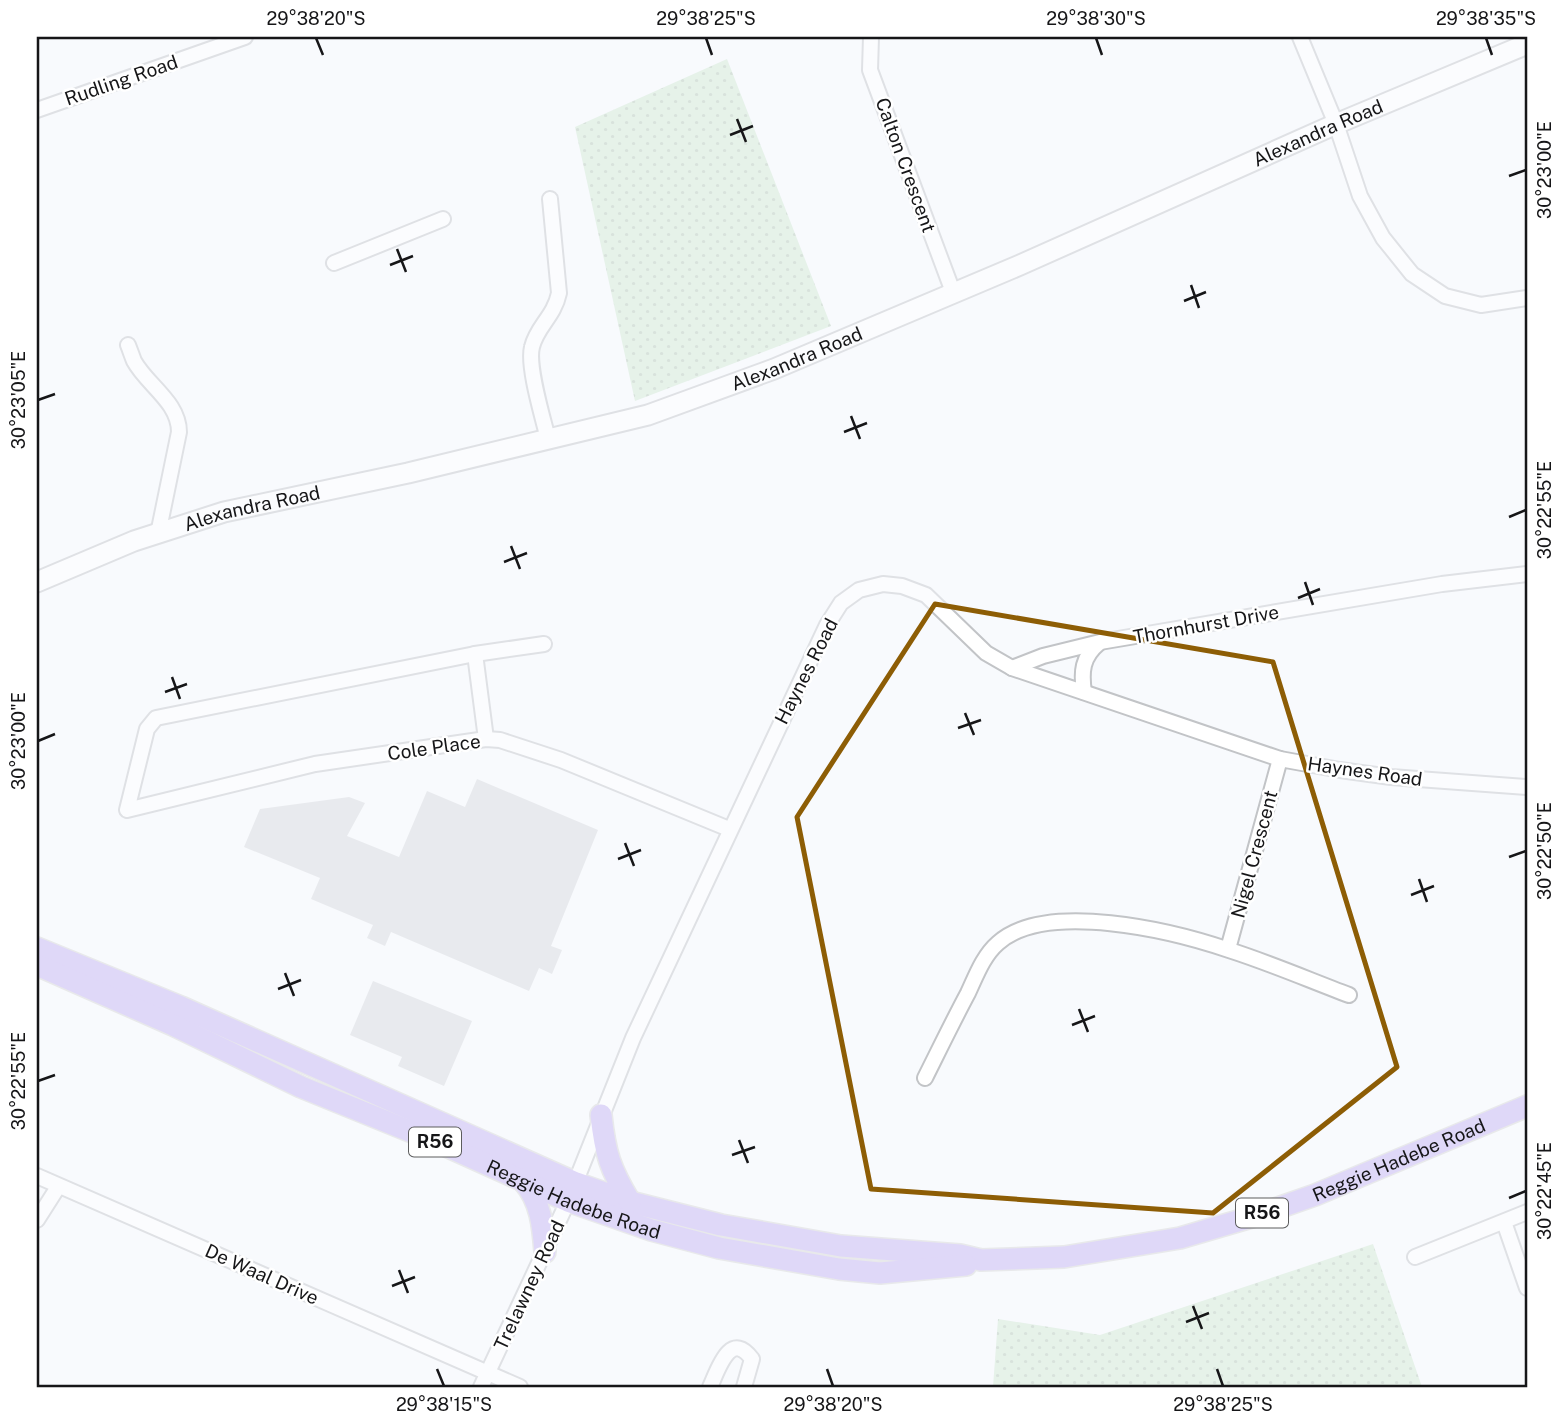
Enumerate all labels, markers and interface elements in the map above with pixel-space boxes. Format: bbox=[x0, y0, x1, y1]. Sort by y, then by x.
text: 29°38'20"S bbox=[266, 8, 366, 29]
text: 29°38'25"S bbox=[656, 8, 756, 29]
text: 29°38'30"S bbox=[1046, 8, 1146, 29]
text: 29°38'35"S bbox=[1436, 8, 1536, 29]
street label: Rudling Road bbox=[62, 50, 180, 110]
street label: Calton Crescent bbox=[871, 95, 941, 235]
street label: Alexandra Road bbox=[1249, 95, 1386, 171]
text: 30°23'00"E bbox=[1534, 121, 1555, 219]
street label: Alexandra Road bbox=[728, 322, 866, 395]
text: 30°23'05"E bbox=[8, 351, 29, 449]
text: 30°22'55"E bbox=[1534, 461, 1555, 559]
street label: Alexandra Road bbox=[181, 481, 322, 535]
street label: Thornhurst Drive bbox=[1131, 600, 1281, 648]
street label: Haynes Road bbox=[770, 614, 842, 728]
text: 30°23'00"E bbox=[8, 692, 29, 790]
street label: Cole Place bbox=[386, 730, 482, 764]
street label: Haynes Road bbox=[1306, 752, 1424, 790]
street label: Nigel Crescent bbox=[1226, 788, 1282, 920]
text: 30°22'50"E bbox=[1534, 802, 1555, 900]
text: 30°22'55"E bbox=[8, 1032, 29, 1130]
street label: Reggie Hadebe Road bbox=[1309, 1114, 1488, 1206]
road number: R56 bbox=[409, 1128, 461, 1156]
text: 30°22'45"E bbox=[1534, 1142, 1555, 1240]
street label: Reggie Hadebe Road bbox=[483, 1155, 663, 1243]
road number: R56 bbox=[1236, 1198, 1288, 1228]
street label: Trelawney Road bbox=[489, 1217, 569, 1353]
street label: De Waal Drive bbox=[202, 1239, 322, 1309]
text: 29°38'15"S bbox=[396, 1394, 492, 1415]
text: 29°38'20"S bbox=[783, 1394, 883, 1415]
text: 29°38'25"S bbox=[1173, 1394, 1273, 1415]

